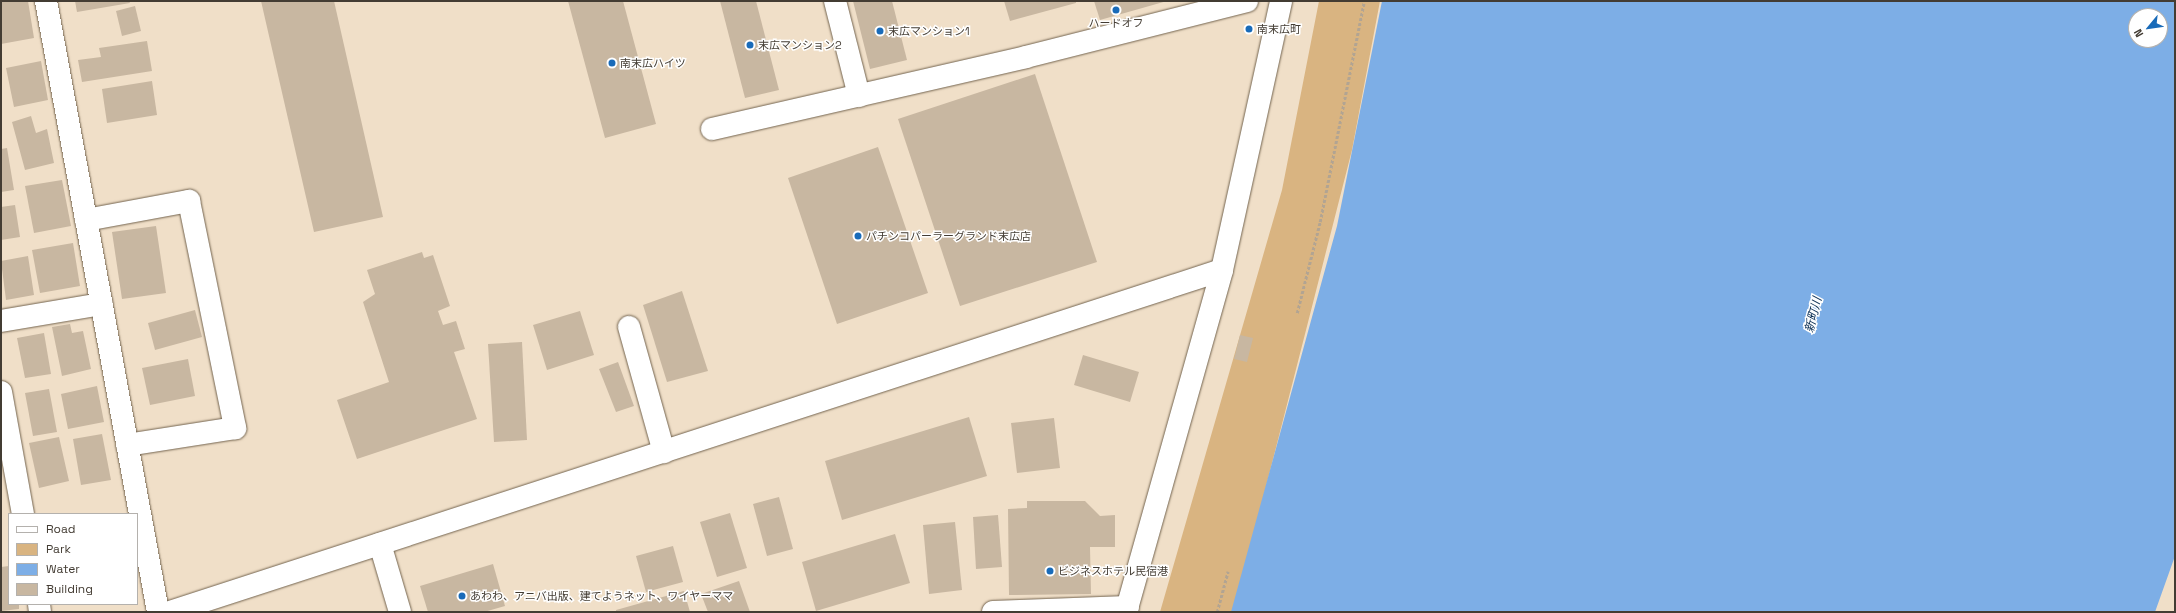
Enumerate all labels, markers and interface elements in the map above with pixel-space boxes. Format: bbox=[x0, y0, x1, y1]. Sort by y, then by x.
marker: ハードオフ bbox=[1111, 5, 1121, 15]
north arrow bbox=[2128, 8, 2168, 48]
place label: ハードオフ bbox=[1089, 16, 1143, 30]
place label: 南末広町 bbox=[1257, 22, 1301, 36]
place label: 末広マンション1 bbox=[888, 24, 970, 38]
marker: 南末広町 bbox=[1244, 24, 1254, 34]
marker: 末広マンション1 bbox=[875, 26, 885, 36]
text: N bbox=[2130, 27, 2146, 40]
place label: 末広マンション2 bbox=[758, 38, 842, 52]
marker: 末広マンション2 bbox=[745, 40, 755, 50]
place label: 南末広ハイツ bbox=[620, 56, 686, 70]
marker: 南末広ハイツ bbox=[607, 58, 617, 68]
place label: パチンコパーラーグランド末広店 bbox=[866, 229, 1031, 243]
marker: パチンコパーラーグランド末広店 bbox=[853, 231, 863, 241]
water label: 新町川 bbox=[1803, 296, 1825, 334]
legend bbox=[8, 513, 138, 605]
text: Road bbox=[46, 521, 75, 537]
text: Park bbox=[46, 541, 71, 557]
text: Water bbox=[46, 561, 80, 577]
place label: ビジネスホテル民宿港 bbox=[1058, 564, 1168, 578]
marker: ビジネスホテル民宿港 bbox=[1045, 566, 1055, 576]
text: Building bbox=[46, 581, 93, 597]
place label: あわわ、アニバ出版、建てようネット、ワイヤーママ bbox=[470, 589, 734, 603]
marker: あわわ、アニバ出版、建てようネット、ワイヤーママ bbox=[457, 591, 467, 601]

